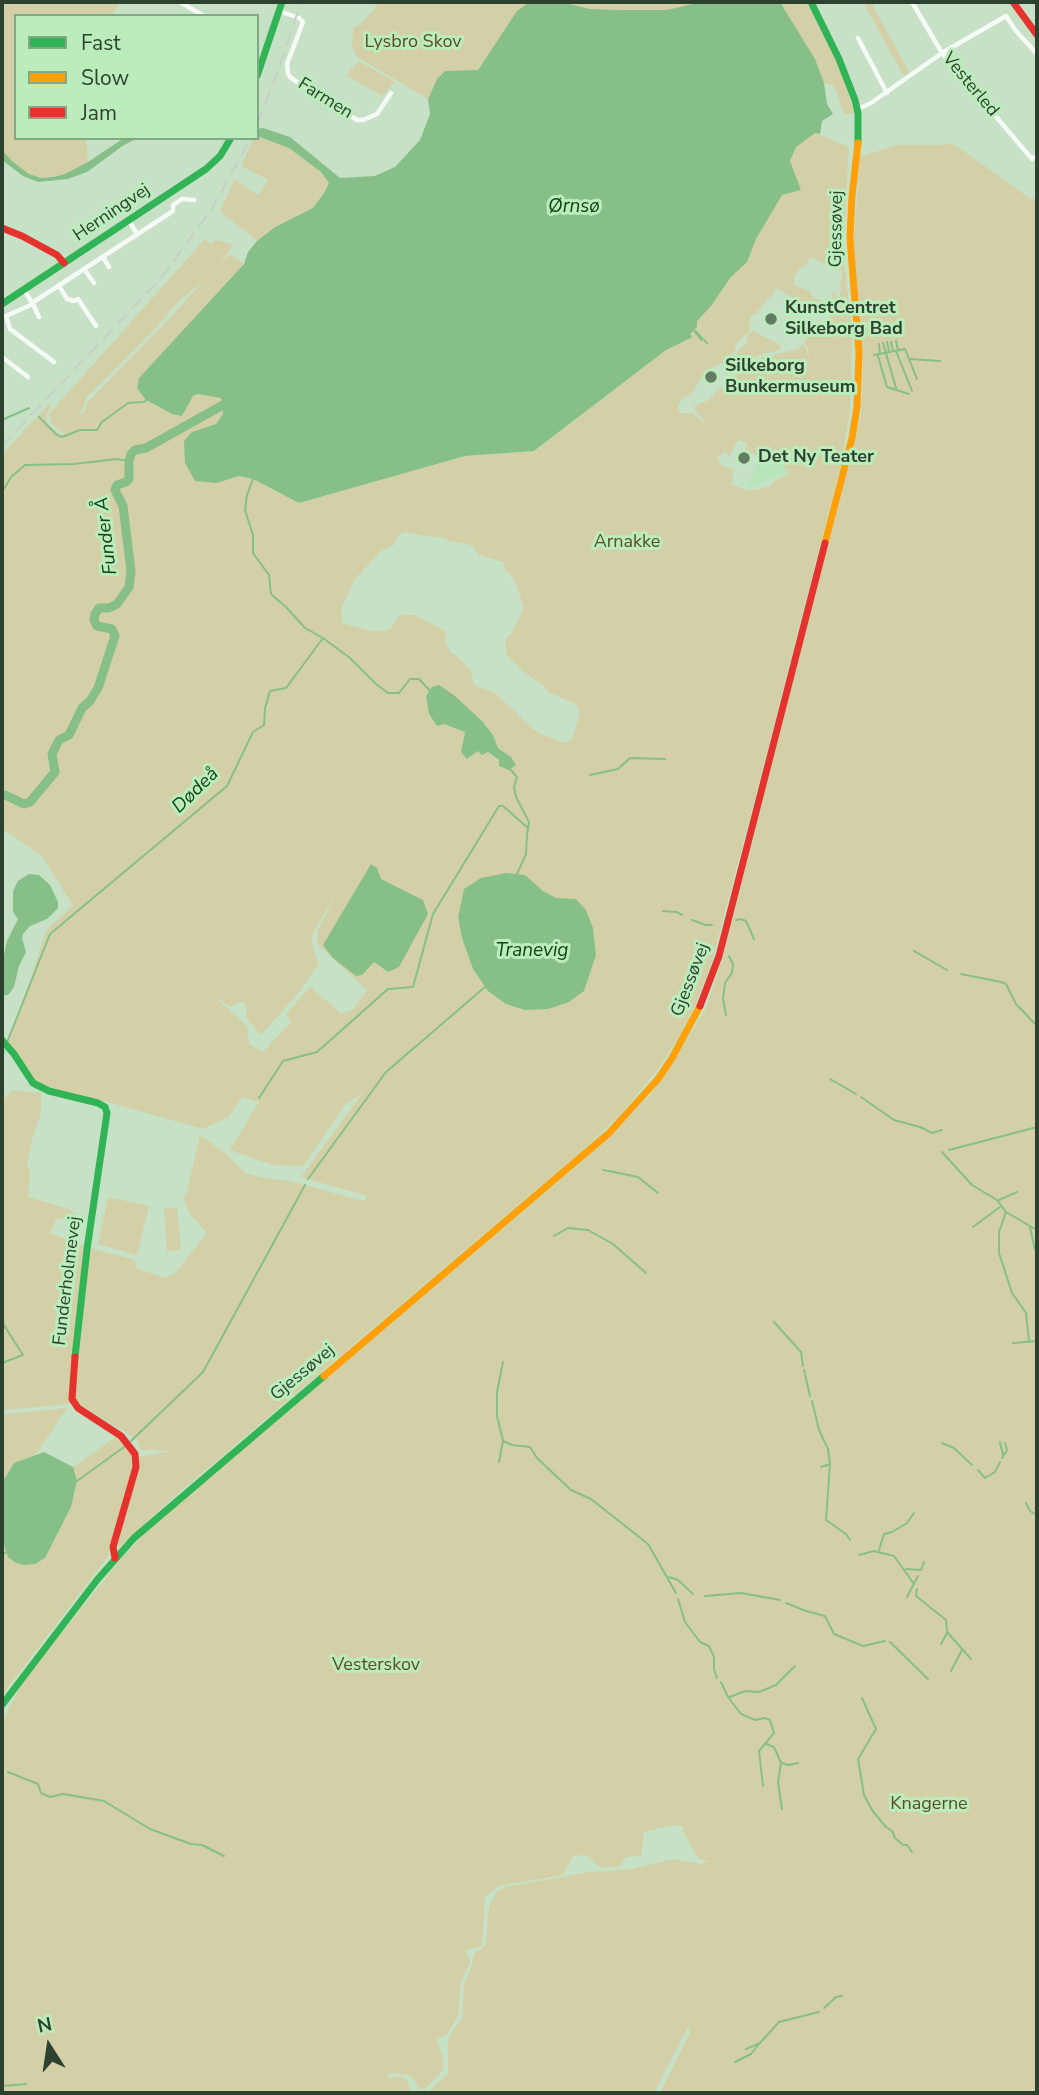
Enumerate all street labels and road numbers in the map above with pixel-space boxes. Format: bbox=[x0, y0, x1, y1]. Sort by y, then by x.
street label: Vesterled bbox=[937, 49, 1003, 121]
street label: Farmen bbox=[294, 74, 356, 124]
street label: Herningvej bbox=[70, 179, 154, 247]
street label: Gjessøvej bbox=[826, 190, 848, 268]
street label: Gjessøvej bbox=[667, 940, 715, 1020]
street label: Funderholmevej bbox=[49, 1215, 87, 1347]
street label: Gjessøvej bbox=[267, 1340, 339, 1406]

